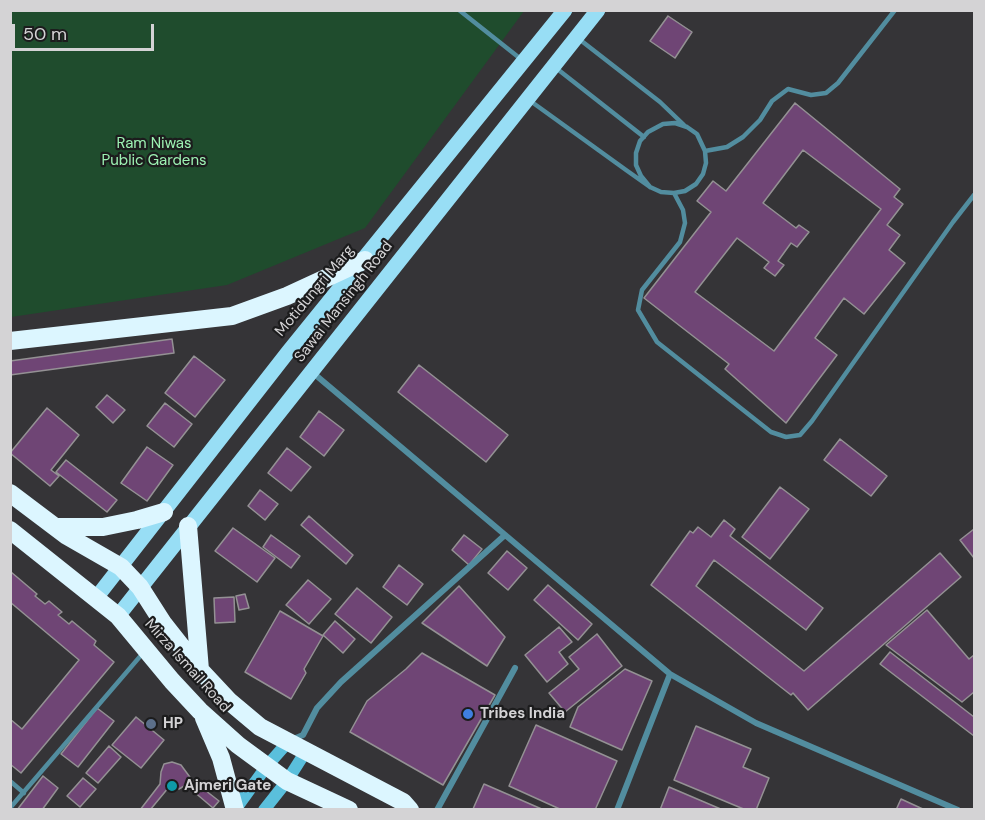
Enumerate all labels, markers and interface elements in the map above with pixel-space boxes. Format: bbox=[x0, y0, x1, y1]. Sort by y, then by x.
scale bar bbox=[15, 12, 158, 50]
text: 50 m bbox=[23, 22, 67, 46]
park label: Ram Niwas Public Gardens bbox=[101, 135, 207, 170]
street label: Sawai Mansingh Road bbox=[291, 238, 397, 366]
street label: Motidungri Marg bbox=[272, 242, 358, 340]
street label: Mirza Ismail Road bbox=[140, 616, 234, 716]
place label: Tribes India bbox=[480, 705, 565, 723]
marker: Tribes India bbox=[461, 707, 475, 721]
place label: HP bbox=[163, 715, 183, 733]
marker: HP bbox=[144, 717, 158, 731]
place label: Ajmeri Gate bbox=[184, 777, 271, 795]
marker: Ajmeri Gate bbox=[165, 779, 179, 793]

